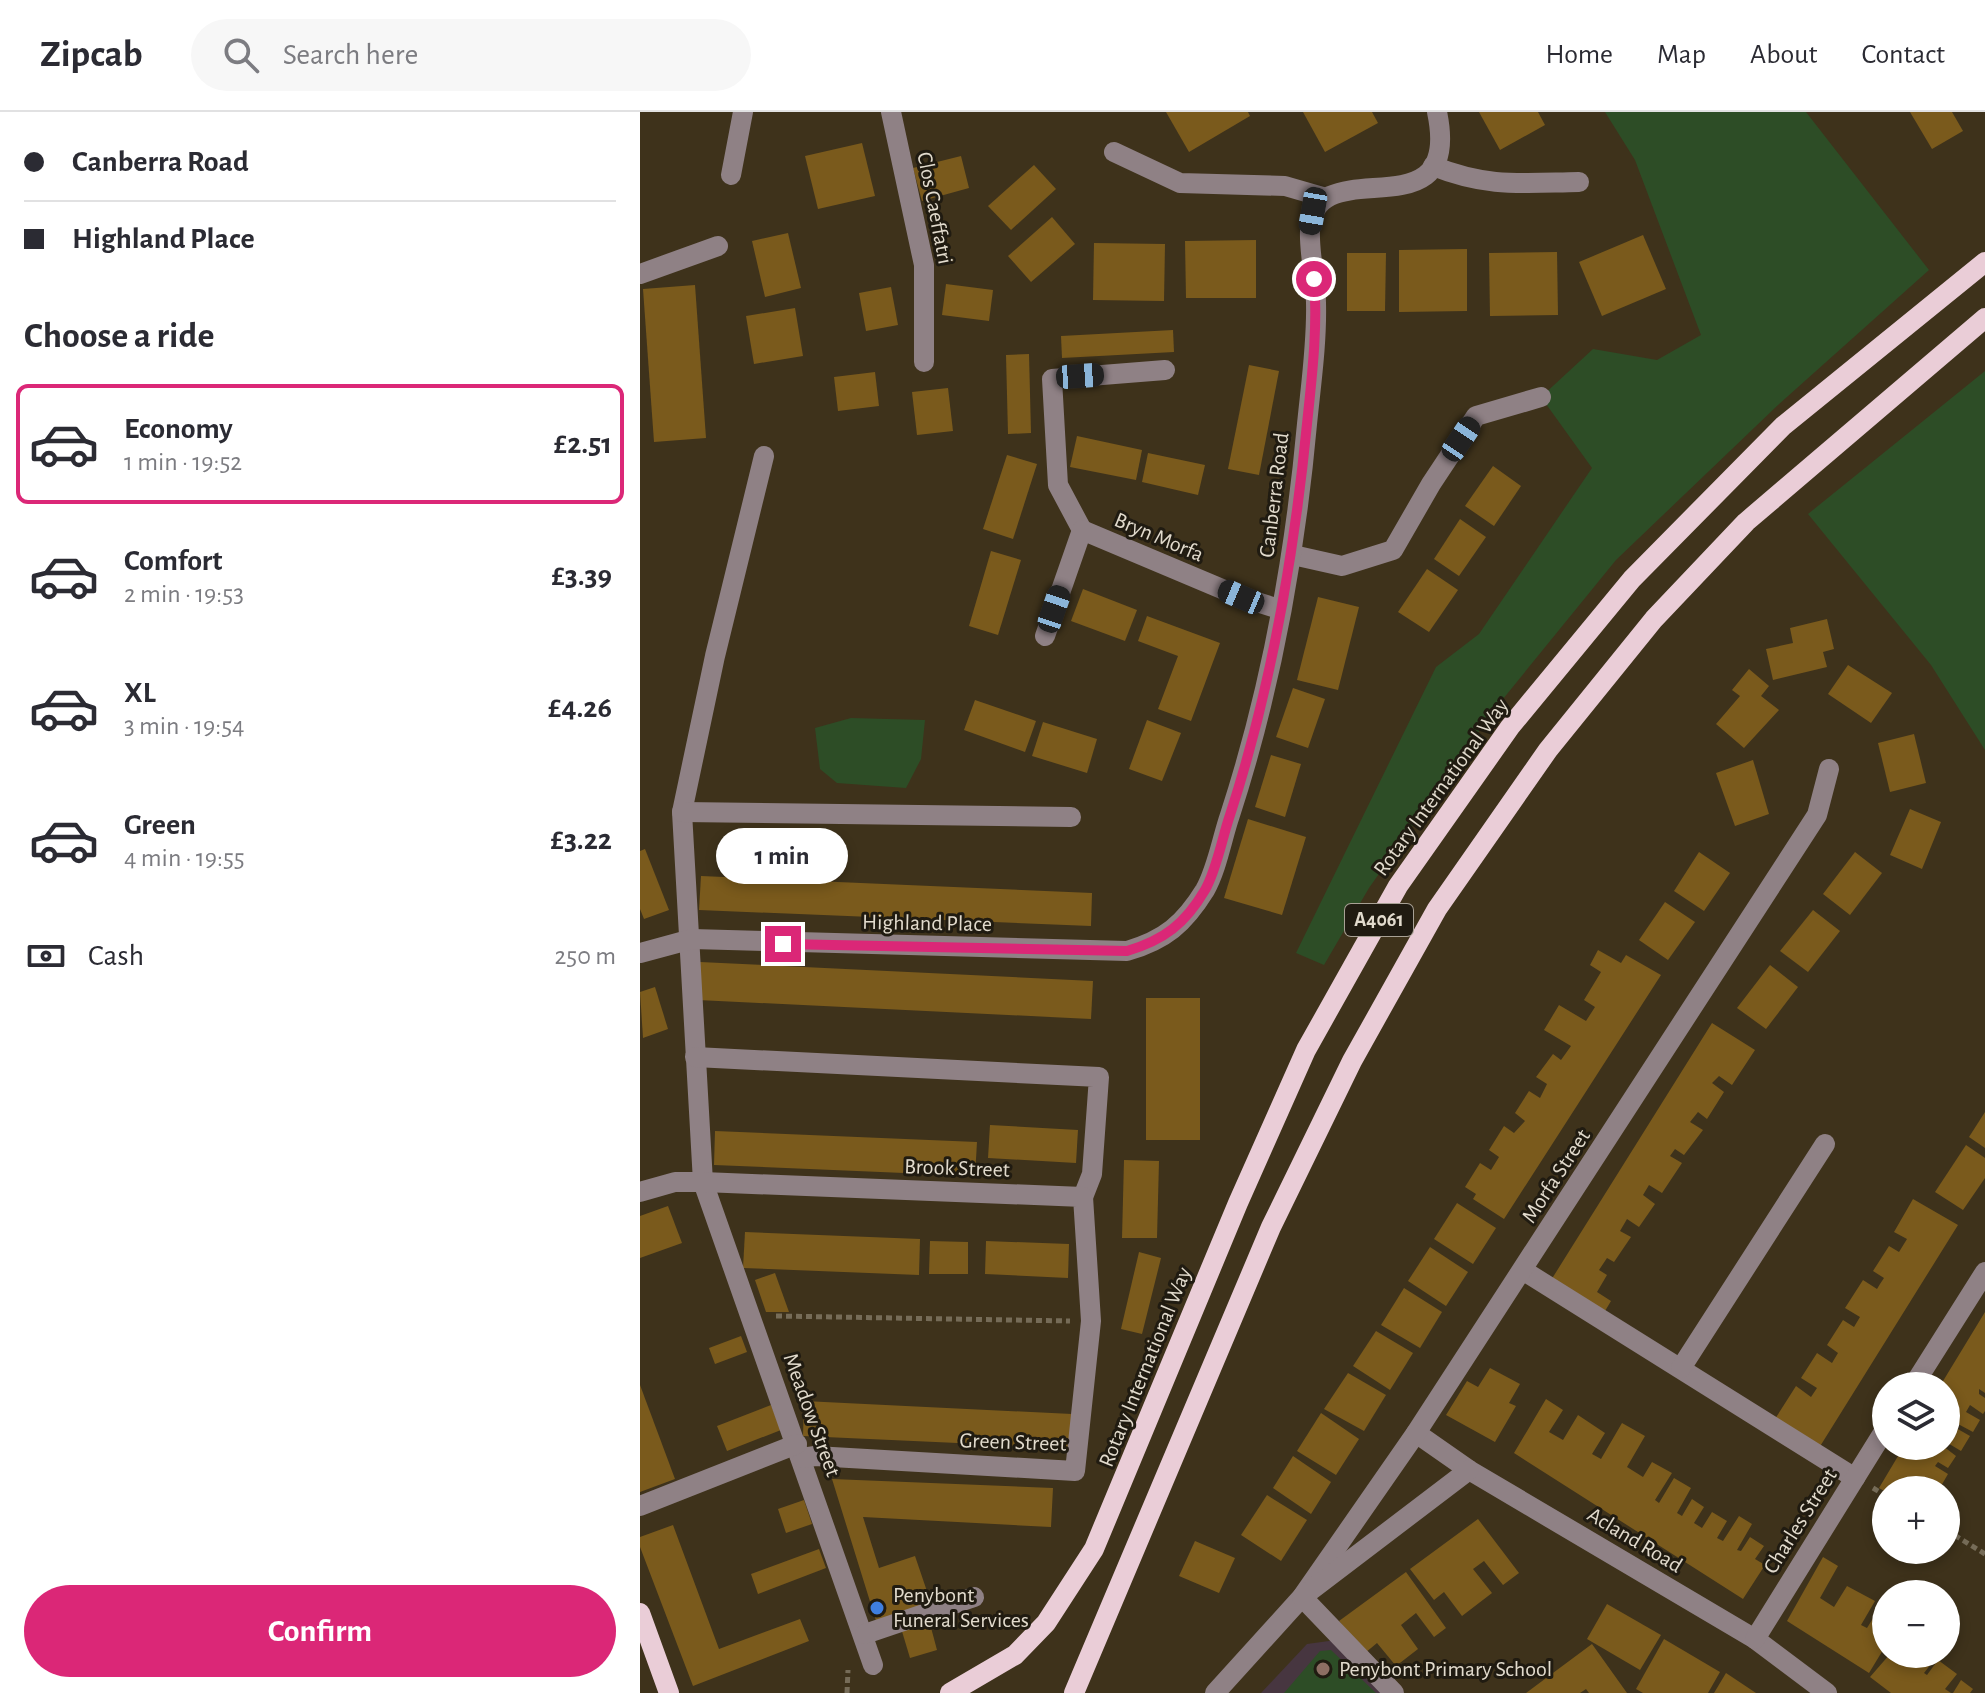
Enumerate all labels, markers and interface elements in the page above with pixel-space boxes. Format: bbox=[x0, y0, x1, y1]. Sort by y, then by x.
search box bbox=[191, 19, 751, 91]
icon: search bbox=[219, 33, 263, 77]
text: Zipcab bbox=[40, 36, 143, 74]
text: Search here bbox=[283, 40, 418, 70]
text: Home bbox=[1546, 41, 1613, 69]
text: Map bbox=[1657, 41, 1706, 69]
text: About bbox=[1750, 41, 1818, 69]
text: Contact bbox=[1862, 41, 1945, 69]
text: Canberra Road bbox=[72, 147, 249, 177]
street label: Clos Caeffatri bbox=[913, 150, 957, 266]
car bbox=[1297, 185, 1329, 237]
text: Highland Place bbox=[72, 224, 255, 254]
route start bbox=[1296, 261, 1332, 297]
text: Choose a ride bbox=[24, 318, 214, 354]
car bbox=[1055, 362, 1105, 390]
icon: car bbox=[28, 408, 100, 480]
car bbox=[1438, 412, 1484, 466]
text: Economy bbox=[124, 414, 233, 444]
text: £2.51 bbox=[554, 429, 612, 459]
street label: Canberra Road bbox=[1255, 431, 1293, 559]
text: 1 min · 19:52 bbox=[124, 449, 242, 475]
street label: Bryn Morfa bbox=[1111, 508, 1207, 566]
icon: car bbox=[28, 540, 100, 612]
text: Comfort bbox=[124, 546, 223, 576]
text: £3.39 bbox=[551, 561, 612, 591]
car bbox=[1214, 577, 1268, 617]
text: 2 min · 19:53 bbox=[124, 581, 244, 607]
car bbox=[1035, 582, 1073, 636]
icon: car bbox=[28, 672, 100, 744]
text: XL bbox=[124, 678, 156, 708]
text: £4.26 bbox=[548, 693, 612, 723]
street label: Rotary International Way bbox=[1369, 694, 1513, 880]
text: 3 min · 19:54 bbox=[124, 713, 245, 739]
icon: car bbox=[28, 804, 100, 876]
text: Green bbox=[124, 810, 196, 840]
text: £3.22 bbox=[551, 825, 612, 855]
callout: 1 min bbox=[717, 828, 849, 884]
text: 1 min bbox=[755, 843, 809, 869]
text: 4 min · 19:55 bbox=[124, 845, 245, 871]
road number: A4061 bbox=[1345, 904, 1413, 936]
street label: Highland Place bbox=[862, 911, 992, 935]
route end bbox=[765, 926, 801, 962]
icon: cash bbox=[24, 934, 68, 978]
text: Cash bbox=[88, 941, 144, 971]
text: 250 m bbox=[554, 943, 616, 969]
street label: Morfa Street bbox=[1518, 1125, 1594, 1227]
street label: Brook Street bbox=[904, 1155, 1010, 1181]
street label: Rotary International Way bbox=[1095, 1263, 1195, 1470]
street label: Meadow Street bbox=[780, 1350, 844, 1480]
map controls bbox=[1872, 1372, 1960, 1668]
button: layers bbox=[1872, 1372, 1960, 1460]
street label: Green Street bbox=[959, 1429, 1067, 1455]
street label: Charles Street bbox=[1759, 1465, 1841, 1577]
button: + bbox=[1872, 1476, 1960, 1564]
street label: Acland Road bbox=[1584, 1503, 1686, 1577]
button: − bbox=[1872, 1580, 1960, 1668]
place label: Penybont Funeral Services bbox=[893, 1584, 1029, 1631]
button: Confirm bbox=[24, 1585, 616, 1677]
marker: Penybont Funeral Services bbox=[868, 1599, 886, 1617]
place label: Penybont Primary School bbox=[1339, 1658, 1552, 1680]
marker: Penybont Primary School bbox=[1314, 1660, 1332, 1678]

